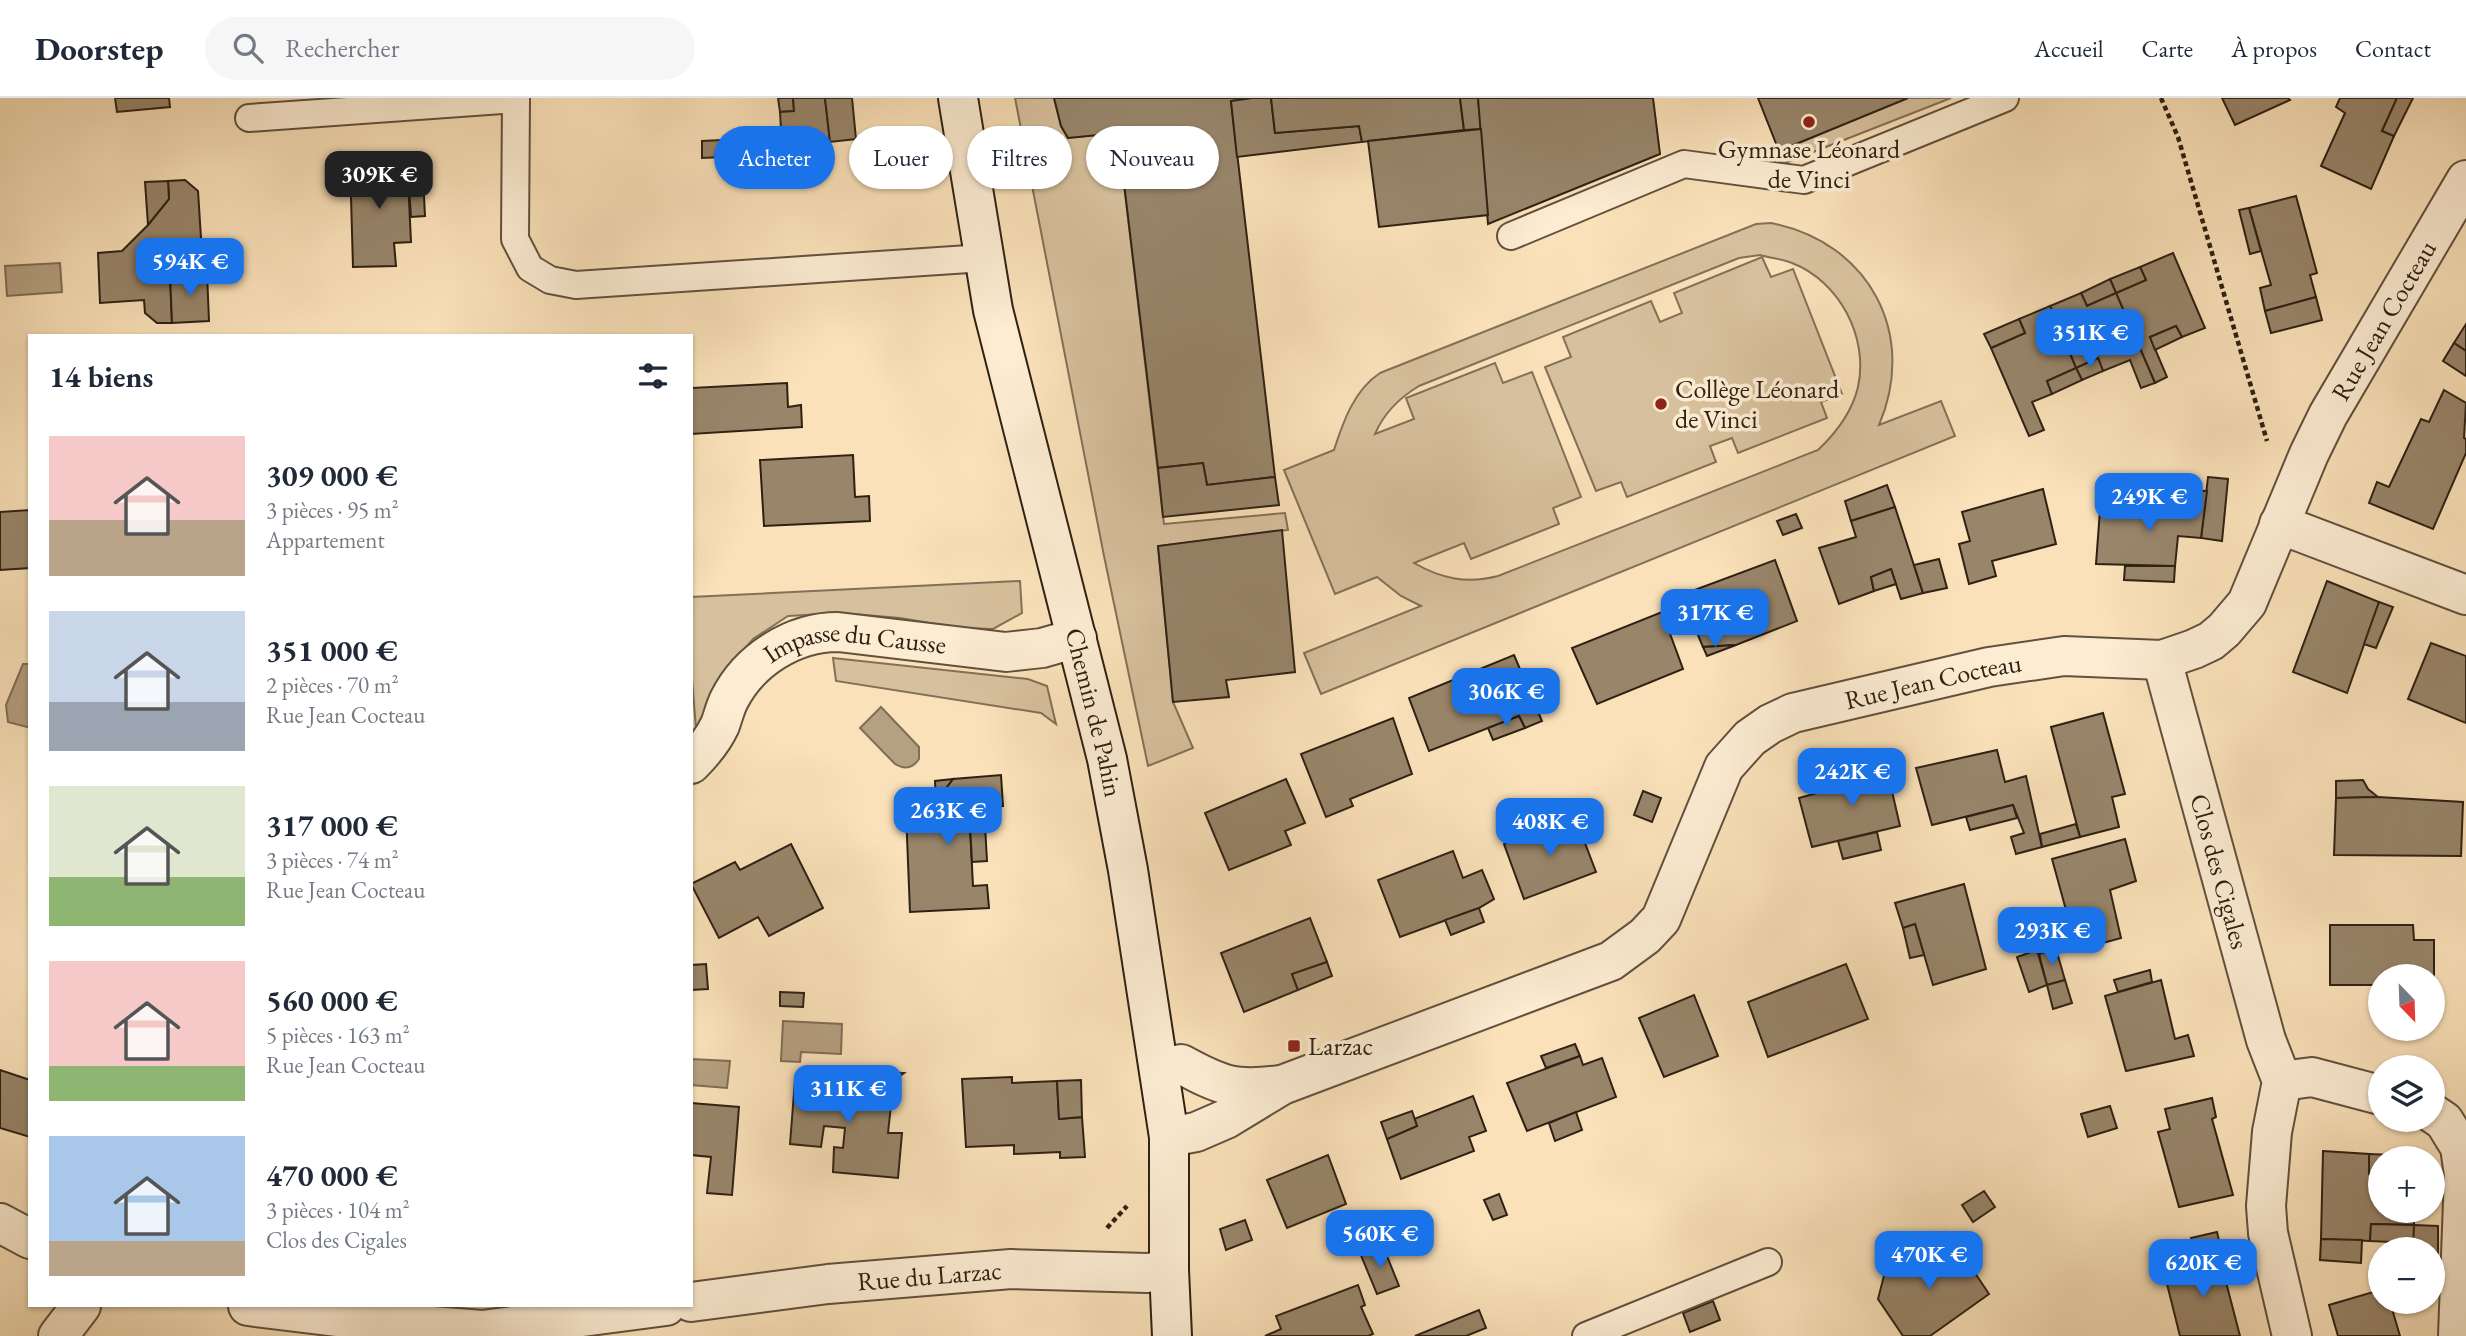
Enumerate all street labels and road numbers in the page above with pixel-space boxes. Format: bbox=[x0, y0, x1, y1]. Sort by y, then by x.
street label: Rue Jean Cocteau bbox=[2323, 234, 2444, 407]
street label: Impasse du Causse bbox=[756, 615, 948, 671]
street label: Chemin de Pahin bbox=[1057, 624, 1131, 800]
street label: Rue Jean Cocteau bbox=[1841, 645, 2024, 717]
street label: Clos des Cigales bbox=[2182, 790, 2257, 953]
street label: Rue du Larzac bbox=[856, 1253, 1003, 1299]

